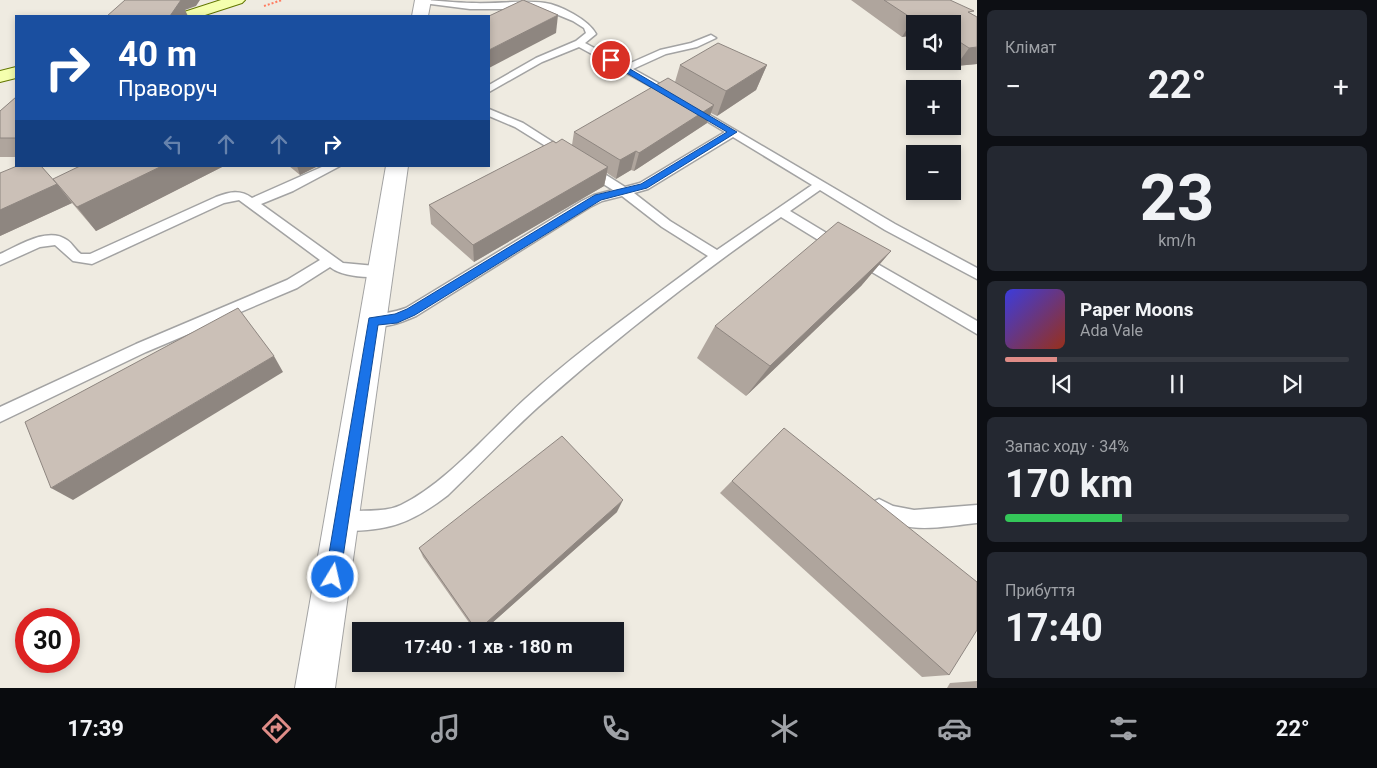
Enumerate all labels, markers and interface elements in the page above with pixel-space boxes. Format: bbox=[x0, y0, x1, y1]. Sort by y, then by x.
map controls bbox=[906, 15, 961, 200]
button: sound bbox=[906, 15, 961, 70]
text: 40 m bbox=[118, 34, 197, 75]
icon: right bbox=[35, 35, 100, 100]
text: Клімат bbox=[1005, 38, 1057, 57]
pin bbox=[590, 39, 632, 81]
icon: arrive bbox=[597, 46, 625, 74]
text: 22° bbox=[1148, 63, 1206, 107]
text: − bbox=[1005, 70, 1021, 103]
text: + bbox=[1333, 70, 1349, 103]
text: Праворуч bbox=[118, 76, 218, 101]
button: + bbox=[906, 80, 961, 135]
icon: left bbox=[159, 130, 187, 158]
icon: ahead bbox=[212, 130, 240, 158]
icon: ahead bbox=[265, 130, 293, 158]
icon: right bbox=[318, 130, 346, 158]
button: − bbox=[906, 145, 961, 200]
text: 23 bbox=[1140, 160, 1214, 236]
text: km/h bbox=[1158, 231, 1196, 250]
text: Paper Moons bbox=[1080, 298, 1193, 321]
text: Ada Vale bbox=[1080, 321, 1143, 340]
icon: previous bbox=[1048, 370, 1076, 398]
icon: pause bbox=[1163, 370, 1191, 398]
icon: next bbox=[1278, 370, 1306, 398]
text: Запас ходу · 34% bbox=[1005, 437, 1129, 456]
text: 170 km bbox=[1005, 462, 1133, 506]
position arrow bbox=[306, 550, 358, 602]
text: Прибуття bbox=[1005, 581, 1075, 600]
text: 17:40 bbox=[1005, 606, 1103, 650]
speed limit sign: 30 bbox=[15, 608, 80, 673]
text: 17:40 · 1 хв · 180 m bbox=[403, 635, 573, 658]
icon: directions bbox=[259, 711, 294, 746]
icon: music bbox=[428, 711, 463, 746]
icon: phone bbox=[598, 711, 633, 746]
icon: climate bbox=[767, 711, 802, 746]
icon: car bbox=[937, 711, 972, 746]
icon: filters bbox=[1106, 711, 1141, 746]
text: 17:39 bbox=[67, 716, 124, 741]
text: 22° bbox=[1276, 716, 1310, 741]

